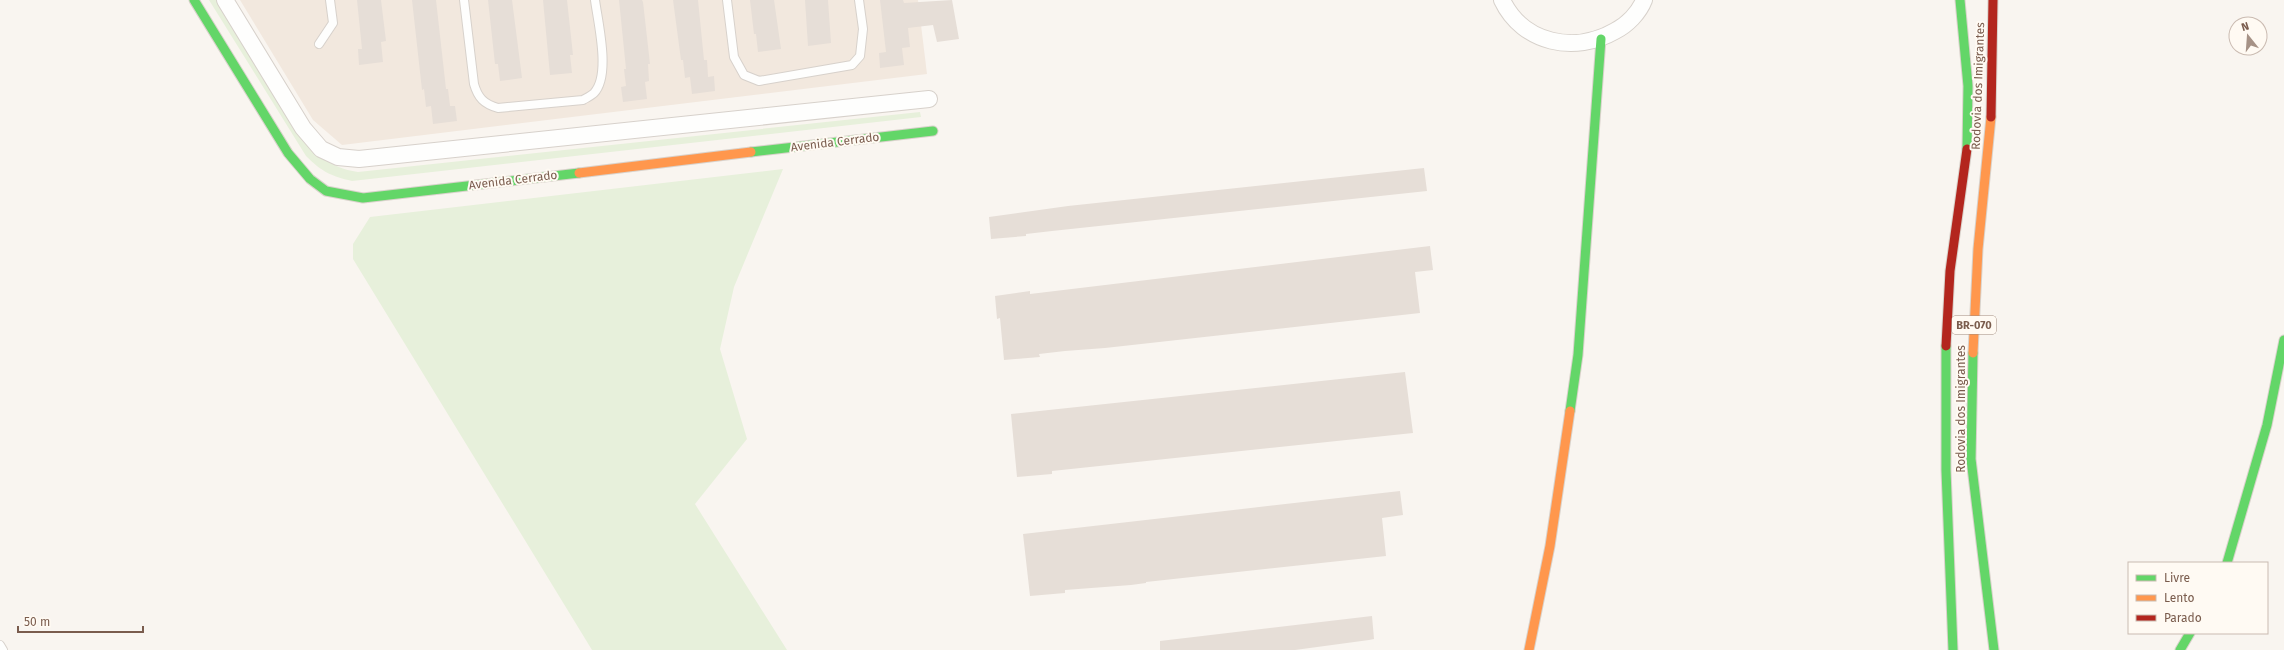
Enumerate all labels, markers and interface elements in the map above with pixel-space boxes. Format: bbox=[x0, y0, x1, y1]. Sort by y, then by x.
north arrow bbox=[2228, 16, 2268, 56]
text: N bbox=[2240, 20, 2251, 34]
street label: Rodovia dos Imigrantes bbox=[1969, 22, 1987, 150]
street label: Avenida Cerrado bbox=[790, 130, 880, 154]
street label: Avenida Cerrado bbox=[468, 168, 558, 192]
road number: BR-070 bbox=[1952, 316, 1996, 334]
street label: Rodovia dos Imigrantes bbox=[1954, 345, 1968, 473]
legend bbox=[2128, 562, 2268, 634]
text: Livre bbox=[2164, 571, 2190, 585]
text: Lento bbox=[2164, 591, 2194, 605]
scale bar bbox=[18, 608, 143, 634]
text: Parado bbox=[2164, 611, 2202, 625]
text: 50 m bbox=[24, 615, 50, 629]

